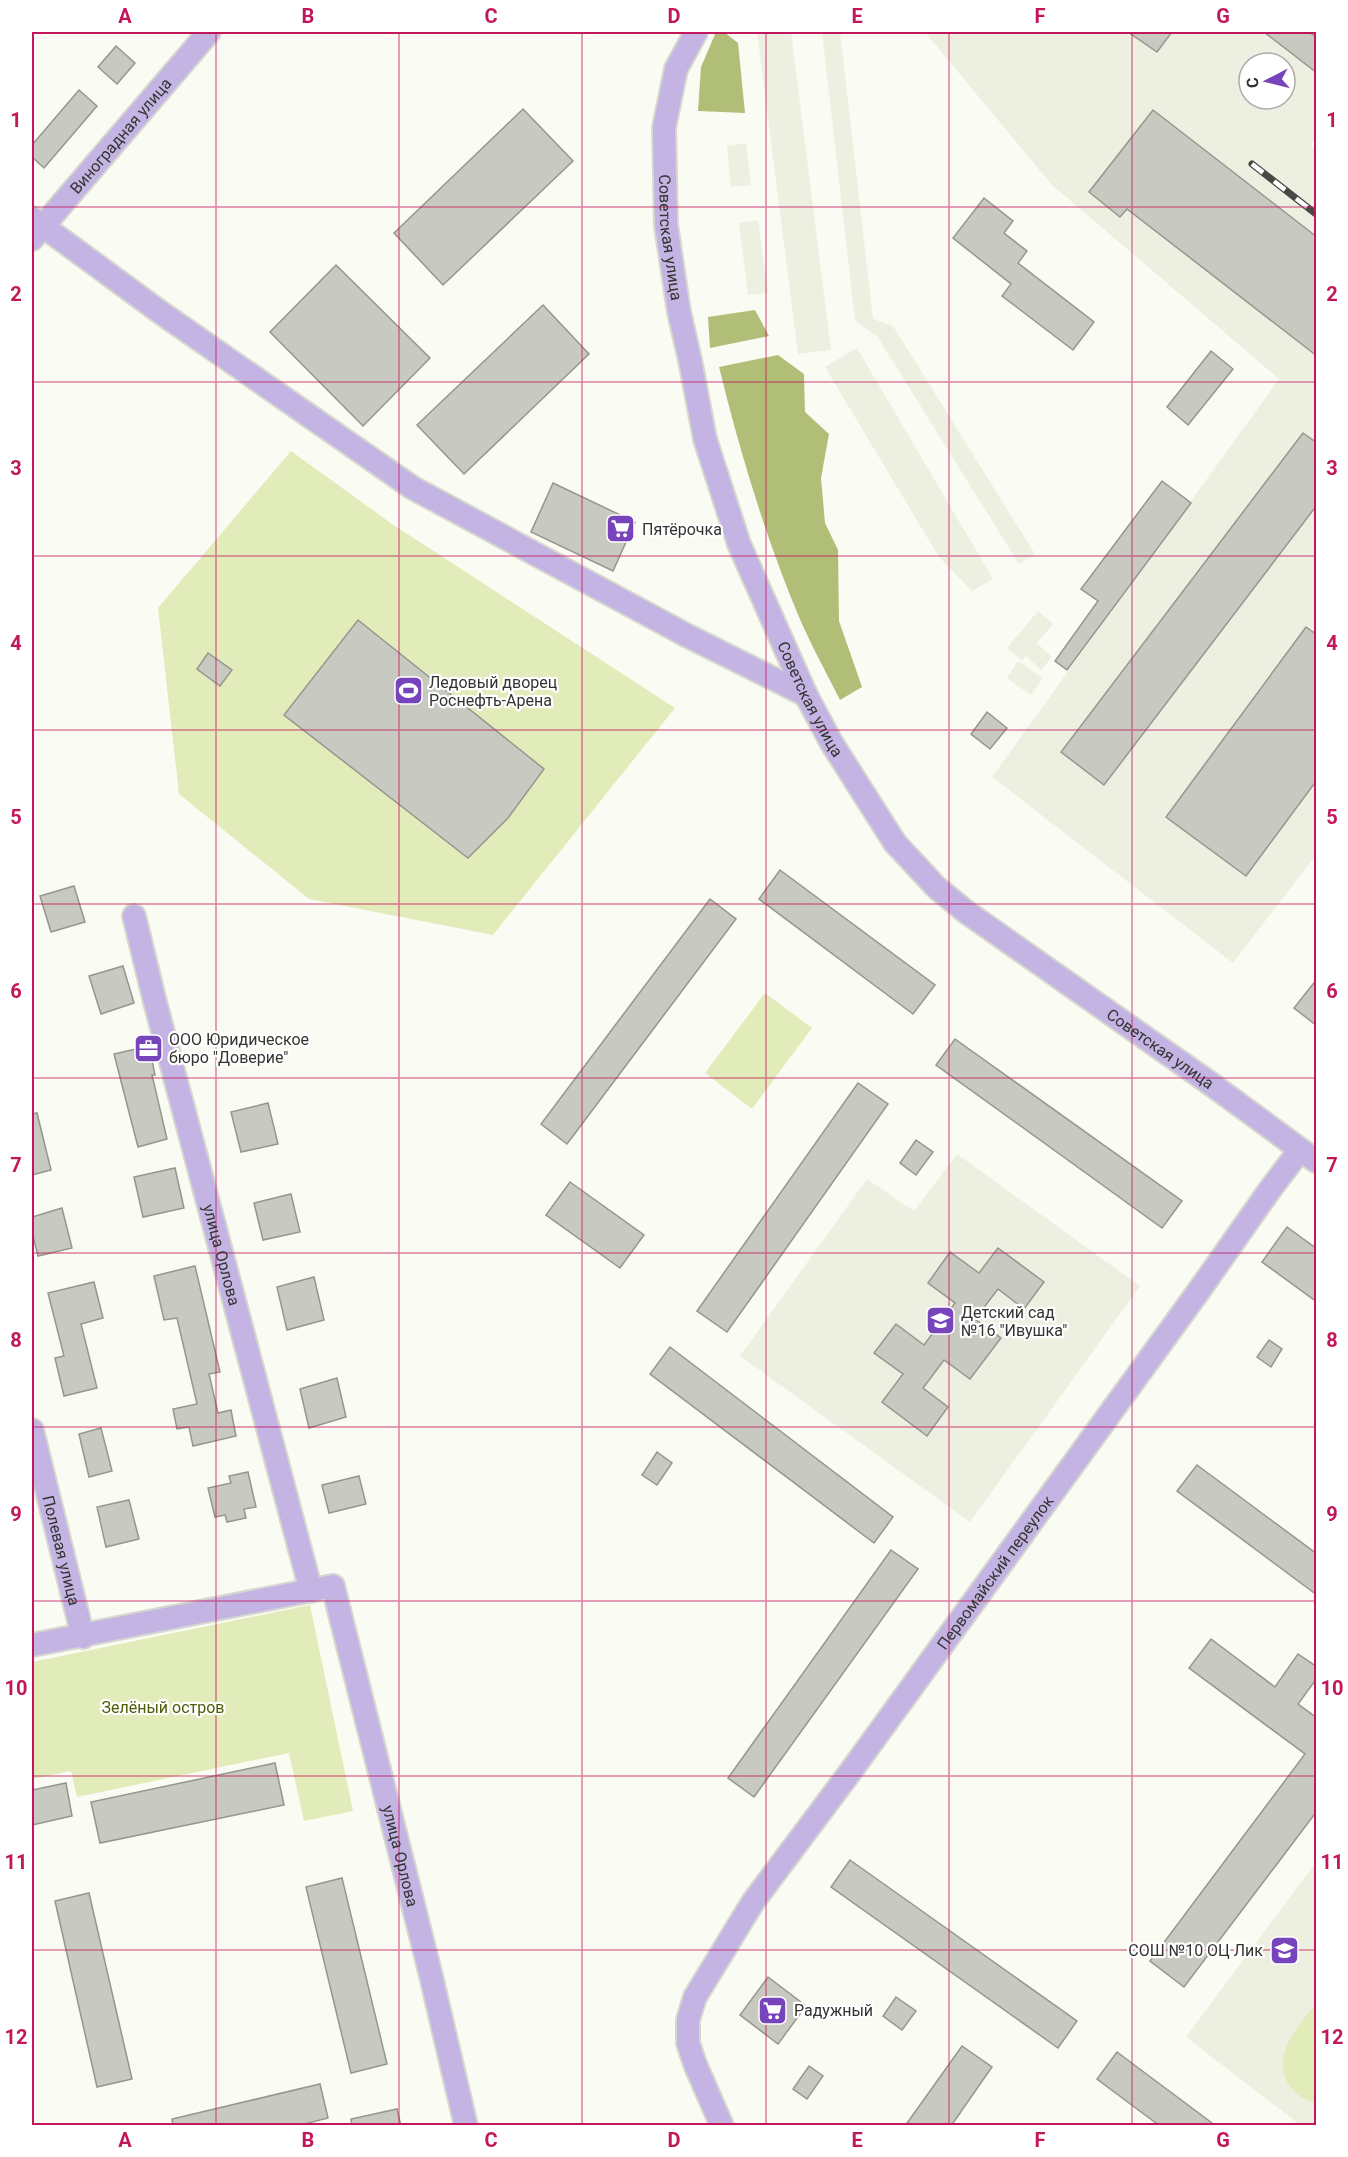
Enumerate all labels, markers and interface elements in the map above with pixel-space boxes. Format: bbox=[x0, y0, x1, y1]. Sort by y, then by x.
text: A bbox=[118, 4, 132, 28]
text: B bbox=[302, 4, 314, 28]
text: C bbox=[484, 4, 498, 28]
text: D bbox=[668, 4, 681, 28]
text: E bbox=[851, 4, 863, 28]
text: F bbox=[1035, 4, 1046, 28]
text: G bbox=[1216, 4, 1230, 28]
north arrow bbox=[1237, 51, 1297, 111]
street label: Виноградная улица bbox=[66, 74, 175, 197]
text: С bbox=[1243, 76, 1263, 89]
text: 1 bbox=[10, 108, 22, 132]
text: 1 bbox=[1326, 108, 1338, 132]
street label: Советская улица bbox=[655, 174, 687, 302]
text: 2 bbox=[10, 282, 22, 306]
text: 2 bbox=[1326, 282, 1338, 306]
text: 3 bbox=[10, 456, 22, 480]
text: 3 bbox=[1326, 456, 1338, 480]
supermarket icon: Пятёрочка bbox=[605, 513, 637, 545]
place label: Пятёрочка bbox=[642, 520, 722, 539]
text: 4 bbox=[10, 631, 22, 655]
text: 4 bbox=[1326, 631, 1338, 655]
street label: Советская улица bbox=[774, 638, 847, 760]
place label: Ледовый дворец Роснефть-Арена bbox=[429, 673, 558, 710]
sports icon: Ледовый дворец Роснефть-Арена bbox=[392, 675, 424, 707]
text: 5 bbox=[10, 805, 22, 829]
text: 5 bbox=[1326, 805, 1338, 829]
text: 6 bbox=[10, 979, 22, 1003]
text: 6 bbox=[1326, 979, 1338, 1003]
street label: Советская улица bbox=[1103, 1004, 1218, 1093]
place label: ООО Юридическое бюро "Доверие" bbox=[169, 1030, 309, 1067]
office icon: ООО Юридическое бюро "Доверие" bbox=[132, 1032, 164, 1064]
text: 7 bbox=[10, 1153, 22, 1177]
text: 7 bbox=[1326, 1153, 1338, 1177]
street label: улица Орлова bbox=[199, 1202, 244, 1307]
place label: Детский сад №16 "Ивушка" bbox=[961, 1303, 1067, 1340]
school or university icon: Детский сад №16 "Ивушка" bbox=[924, 1305, 956, 1337]
text: 8 bbox=[10, 1328, 22, 1352]
text: 8 bbox=[1326, 1328, 1338, 1352]
street label: Первомайский переулок bbox=[933, 1491, 1057, 1653]
street label: Полевая улица bbox=[39, 1493, 84, 1607]
text: 9 bbox=[10, 1502, 22, 1526]
text: 9 bbox=[1326, 1502, 1338, 1526]
text: 10 bbox=[5, 1676, 27, 1700]
text: 10 bbox=[1321, 1676, 1343, 1700]
park label: Зелёный остров bbox=[101, 1698, 225, 1717]
street label: улица Орлова bbox=[379, 1803, 423, 1909]
text: 11 bbox=[5, 1850, 27, 1874]
text: 11 bbox=[1321, 1850, 1343, 1874]
school or university icon: СОШ №10 ОЦ Лик bbox=[1268, 1934, 1300, 1966]
place label: СОШ №10 ОЦ Лик bbox=[1128, 1941, 1263, 1960]
supermarket icon: Радужный bbox=[757, 1994, 789, 2026]
place label: Радужный bbox=[794, 2001, 873, 2020]
text: 12 bbox=[5, 2025, 27, 2049]
text: 12 bbox=[1321, 2025, 1343, 2049]
text: A bbox=[118, 2128, 132, 2152]
text: B bbox=[302, 2128, 314, 2152]
text: C bbox=[484, 2128, 498, 2152]
text: D bbox=[668, 2128, 681, 2152]
text: E bbox=[851, 2128, 863, 2152]
text: F bbox=[1035, 2128, 1046, 2152]
text: G bbox=[1216, 2128, 1230, 2152]

